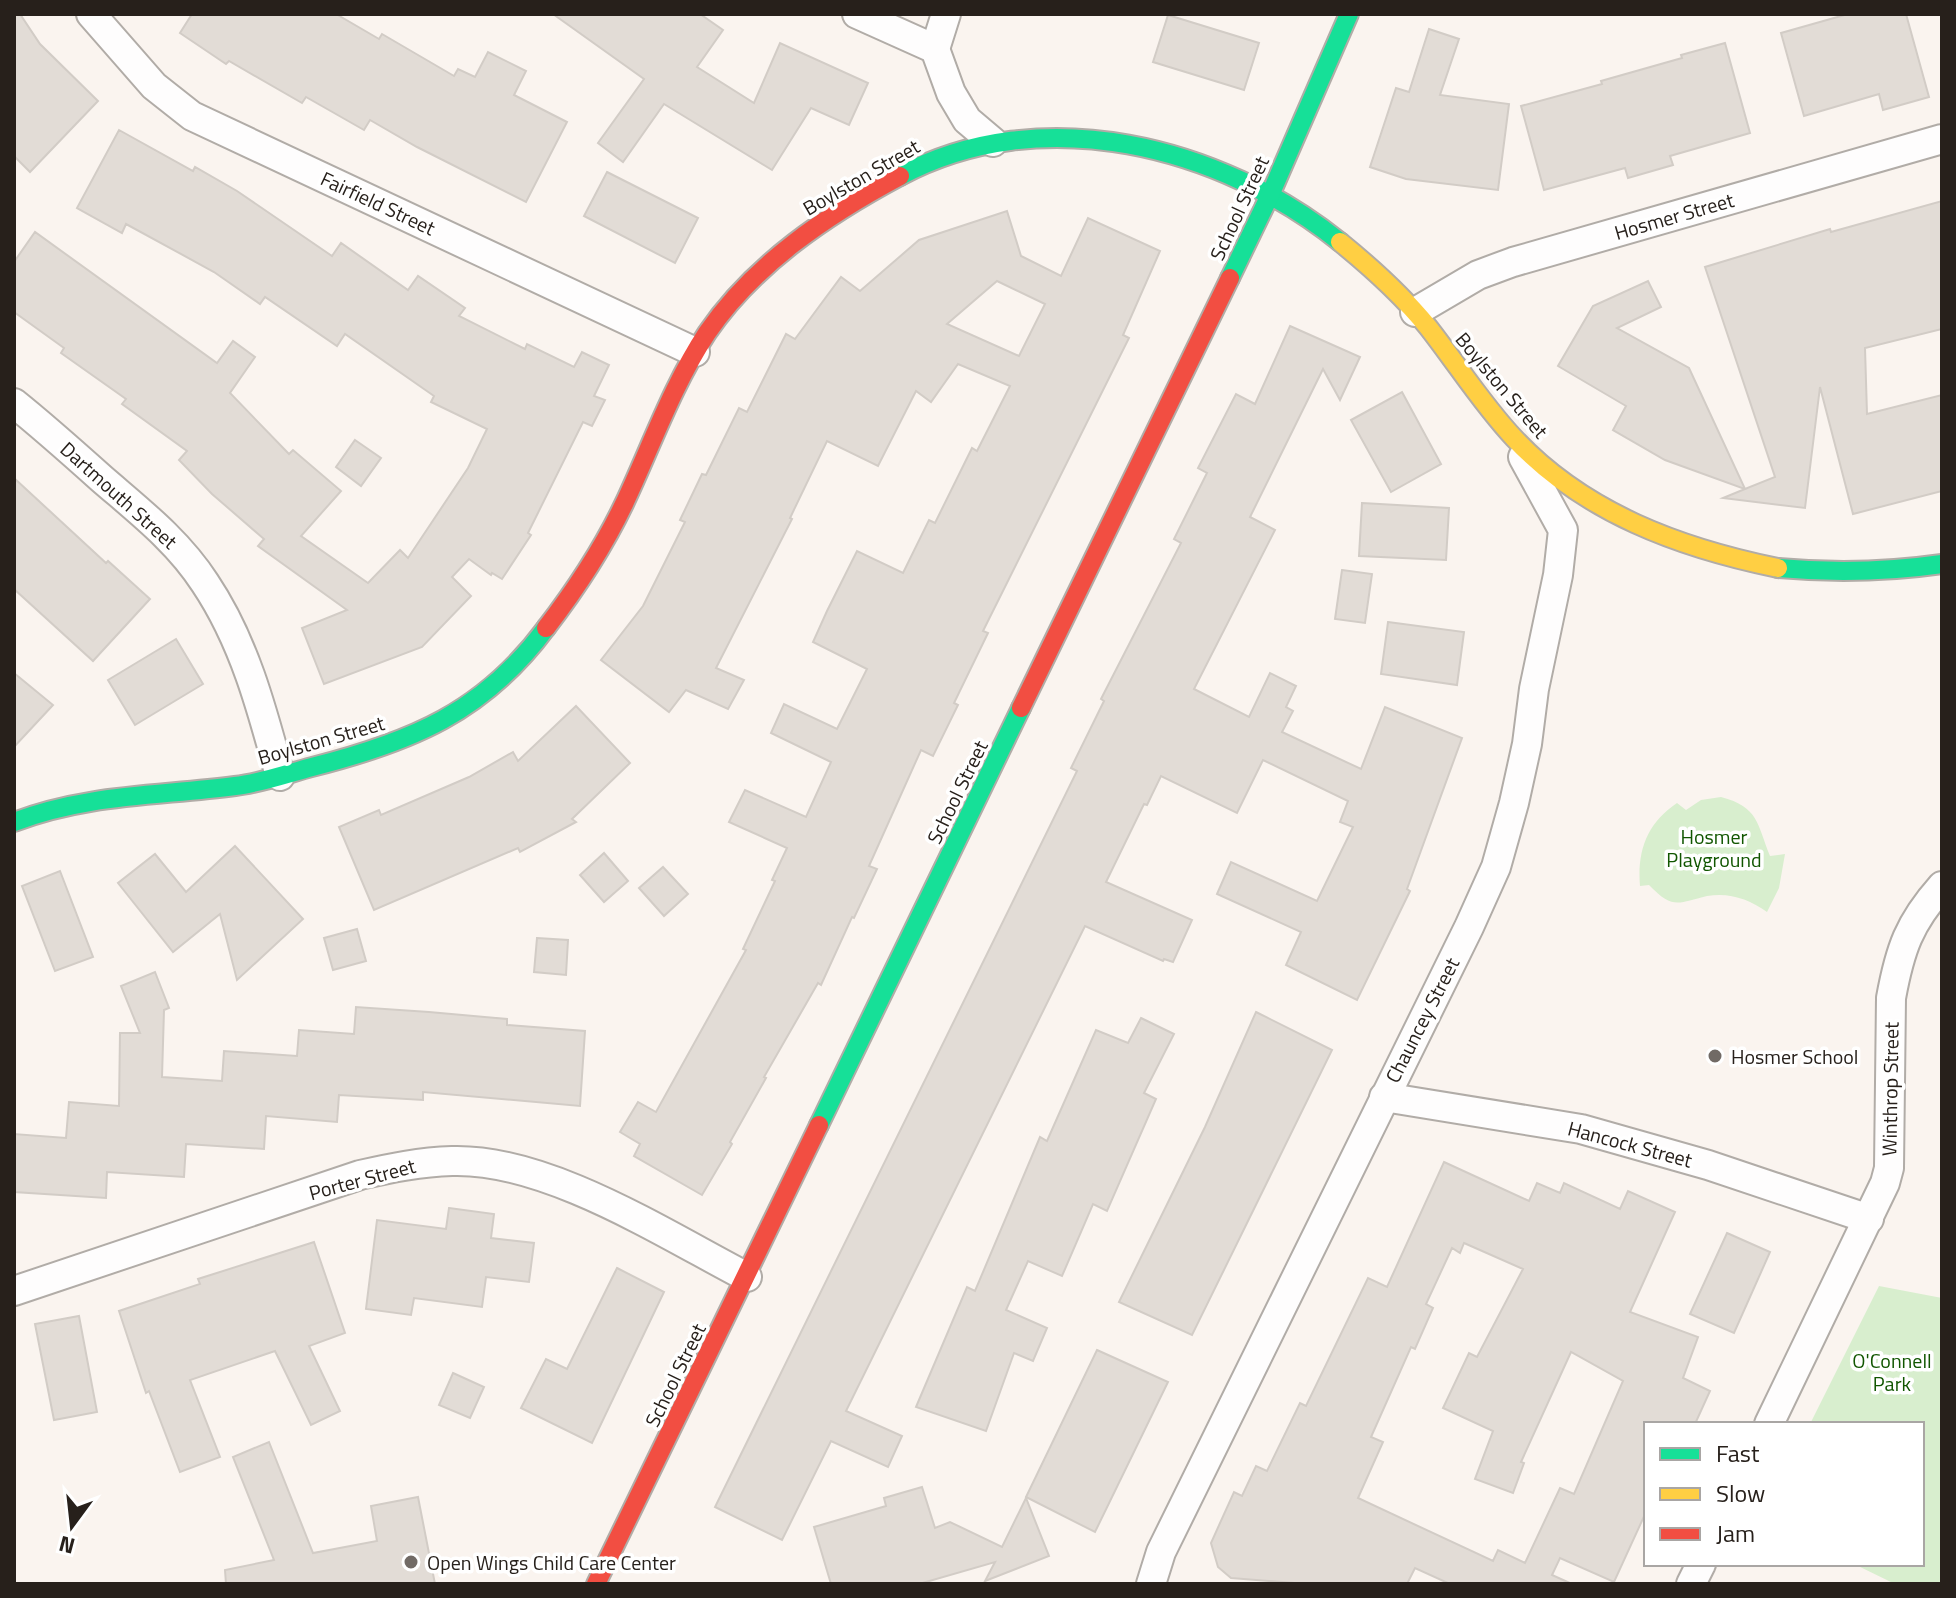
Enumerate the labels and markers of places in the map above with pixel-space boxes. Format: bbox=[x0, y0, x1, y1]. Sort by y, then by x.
place label: Hosmer School bbox=[1731, 1041, 1858, 1072]
marker: Hosmer School bbox=[1706, 1047, 1724, 1065]
place label: Open Wings Child Care Center bbox=[427, 1547, 676, 1578]
marker: Open Wings Child Care Center bbox=[402, 1553, 420, 1571]

